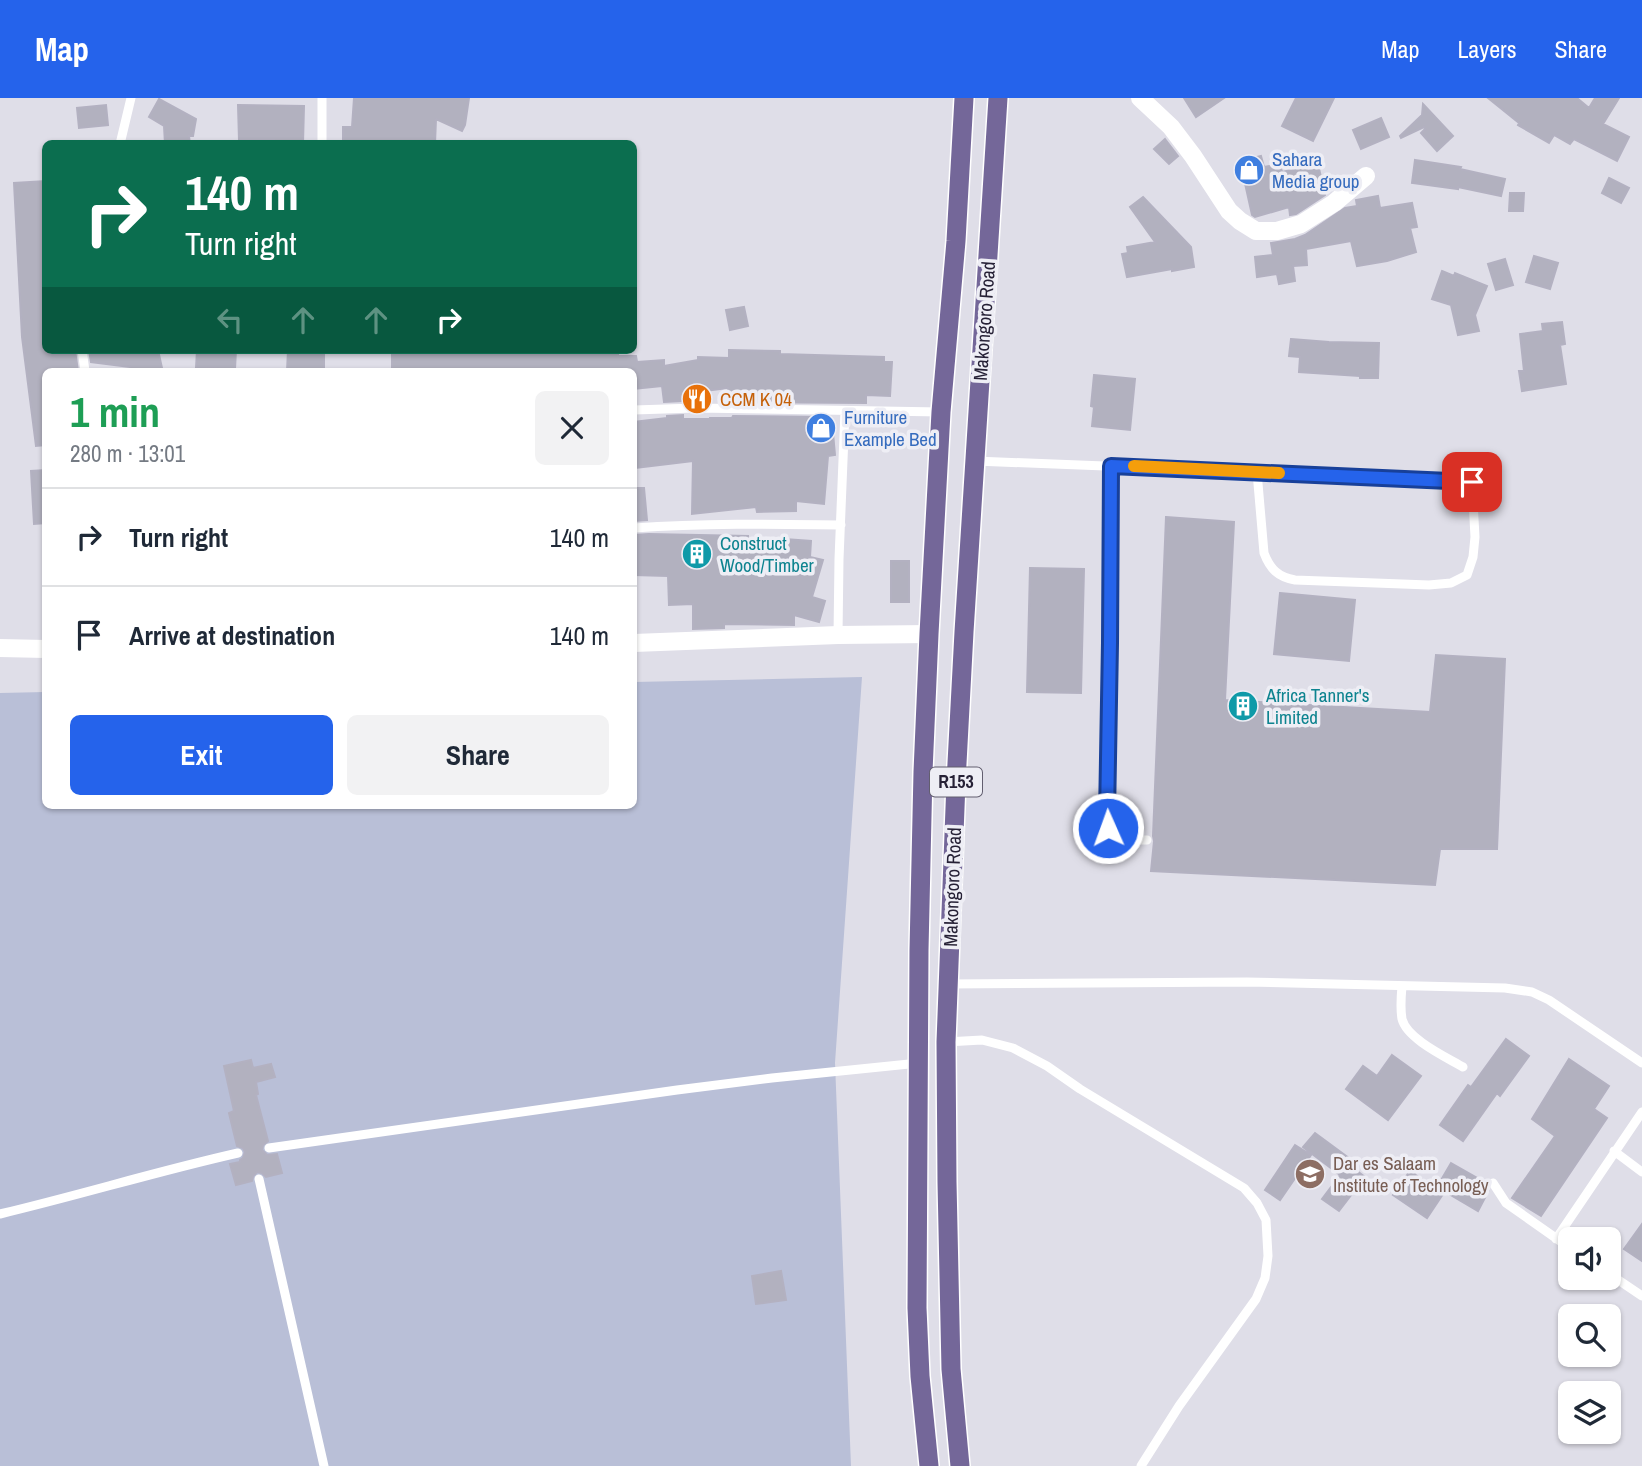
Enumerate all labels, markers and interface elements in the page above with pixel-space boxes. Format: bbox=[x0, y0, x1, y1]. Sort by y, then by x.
text: Map bbox=[35, 27, 89, 71]
text: Map bbox=[1381, 33, 1419, 65]
text: Layers bbox=[1457, 33, 1516, 65]
text: Share bbox=[1554, 33, 1607, 65]
place label: Sahara Media group bbox=[1272, 146, 1359, 194]
shop icon: Sahara Media group bbox=[1232, 153, 1266, 187]
text: 140 m bbox=[185, 159, 299, 225]
icon: right bbox=[70, 168, 161, 259]
text: Turn right bbox=[185, 222, 297, 265]
street label: Makongoro Road bbox=[967, 260, 1001, 382]
icon: left bbox=[211, 301, 249, 339]
icon: ahead bbox=[284, 301, 322, 339]
icon: ahead bbox=[357, 301, 395, 339]
icon: right bbox=[430, 301, 468, 339]
restaurant icon: CCM K 04 bbox=[680, 382, 714, 416]
text: 1 min bbox=[70, 384, 160, 440]
place label: CCM K 04 bbox=[720, 386, 792, 412]
button: close bbox=[535, 391, 609, 465]
place label: Furniture Example Bed bbox=[844, 404, 937, 452]
shop icon: Furniture Example Bed bbox=[804, 411, 838, 445]
text: 280 m · 13:01 bbox=[70, 438, 185, 469]
pin bbox=[1442, 452, 1502, 512]
icon: arrive bbox=[1453, 463, 1491, 501]
icon: right bbox=[70, 518, 108, 556]
text: Turn right bbox=[129, 520, 228, 555]
text: 140 m bbox=[550, 520, 609, 555]
place label: Construct Wood/Timber bbox=[720, 530, 815, 578]
building icon: Construct Wood/Timber bbox=[680, 537, 714, 571]
icon: arrive bbox=[70, 616, 108, 654]
text: Arrive at destination bbox=[129, 618, 335, 653]
text: 140 m bbox=[550, 618, 609, 653]
place label: Africa Tanner's Limited bbox=[1265, 682, 1370, 730]
building icon: Africa Tanner's Limited bbox=[1226, 689, 1260, 723]
button: Exit bbox=[70, 715, 333, 795]
button: Share bbox=[347, 715, 609, 795]
road number: R153 bbox=[930, 768, 982, 796]
position arrow bbox=[1071, 791, 1145, 865]
street label: Makongoro Road bbox=[937, 827, 967, 947]
place label: Dar es Salaam Institute of Technology bbox=[1333, 1150, 1489, 1198]
school or university icon: Dar es Salaam Institute of Technology bbox=[1293, 1157, 1327, 1191]
map controls bbox=[1558, 1227, 1621, 1444]
button: sound bbox=[1558, 1227, 1621, 1290]
button: search bbox=[1558, 1304, 1621, 1367]
button: layers bbox=[1558, 1381, 1621, 1444]

